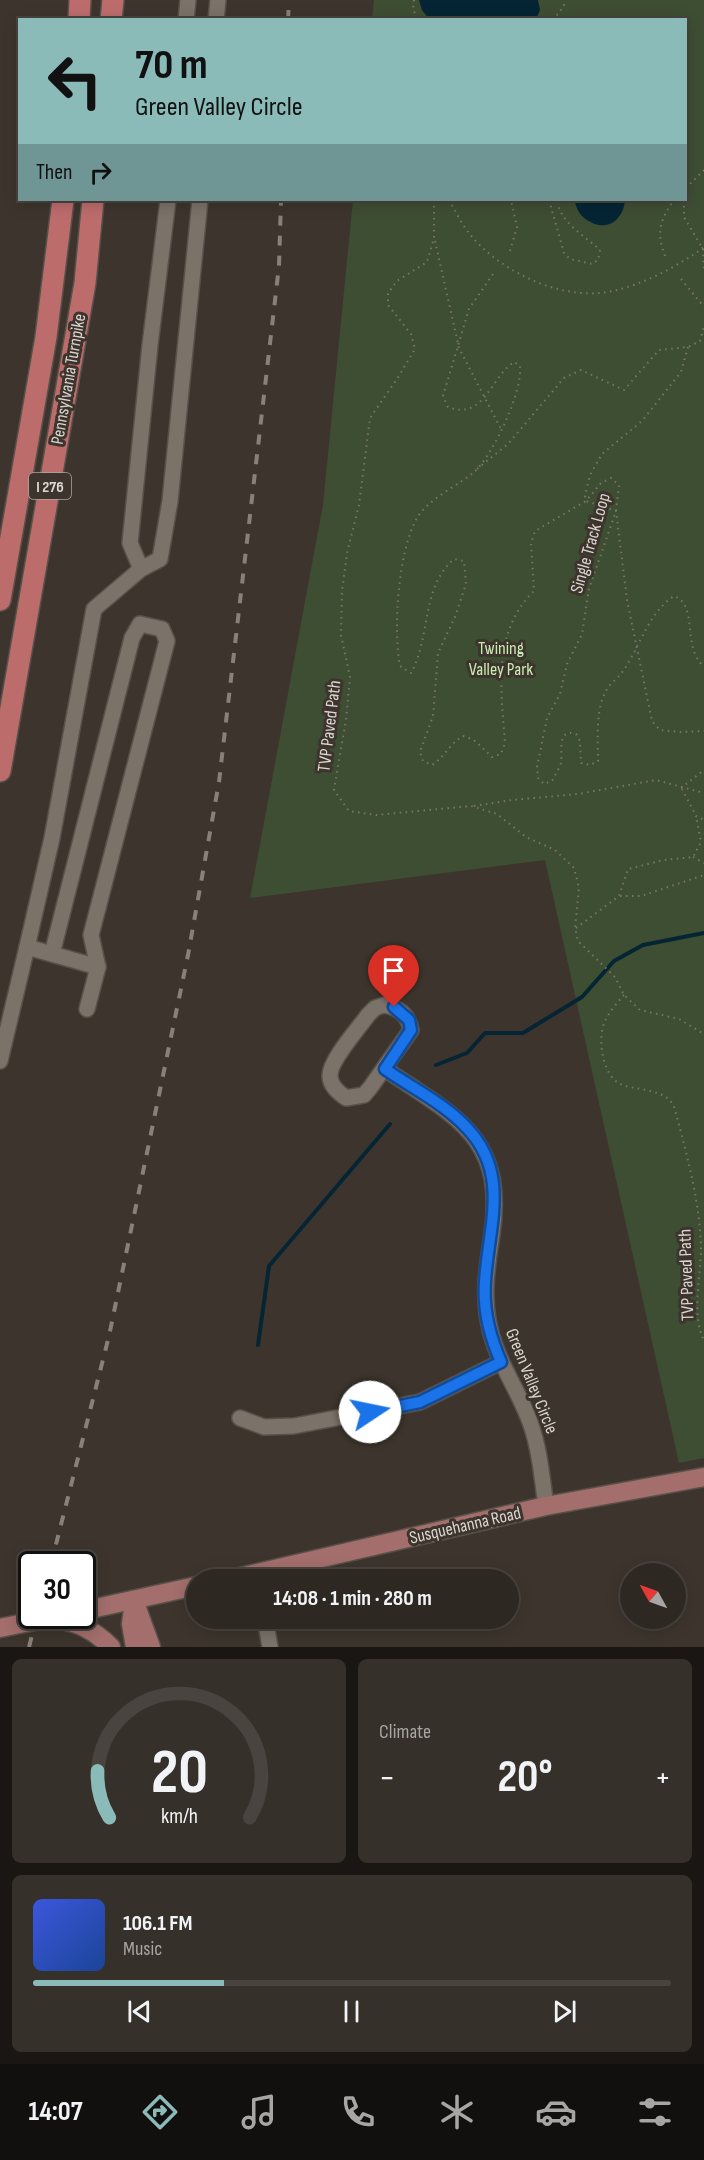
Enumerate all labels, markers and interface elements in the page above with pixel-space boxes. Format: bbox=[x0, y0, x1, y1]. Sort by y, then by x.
text: 70 m bbox=[135, 40, 208, 91]
icon: left bbox=[36, 42, 114, 120]
text: Green Valley Circle bbox=[135, 91, 303, 123]
icon: right bbox=[84, 156, 117, 189]
text: Then bbox=[36, 159, 72, 186]
street label: Pennsylvania Turnpike bbox=[47, 312, 90, 446]
road number: I 276 bbox=[29, 473, 71, 499]
street label: Single Track Loop bbox=[566, 491, 615, 596]
park label: Twining Valley Park bbox=[469, 638, 533, 680]
street label: TVP Paved Path bbox=[313, 679, 346, 773]
pin bbox=[368, 945, 419, 1007]
icon: arrive bbox=[377, 954, 410, 987]
street label: TVP Paved Path bbox=[674, 1229, 699, 1321]
street label: Green Valley Circle bbox=[501, 1325, 562, 1437]
position arrow bbox=[338, 1380, 402, 1444]
street label: Susquehanna Road bbox=[407, 1502, 523, 1549]
speed limit sign: 30 bbox=[18, 1551, 96, 1629]
north arrow bbox=[620, 1563, 686, 1629]
map controls bbox=[620, 1563, 686, 1629]
text: 14:08 · 1 min · 280 m bbox=[273, 1585, 432, 1612]
text: Climate bbox=[379, 1720, 431, 1744]
text: 20 bbox=[150, 1736, 208, 1811]
text: 20° bbox=[497, 1750, 553, 1805]
text: − bbox=[379, 1758, 395, 1798]
text: + bbox=[655, 1758, 671, 1798]
text: km/h bbox=[160, 1804, 198, 1829]
text: 106.1 FM bbox=[123, 1910, 192, 1937]
text: Music bbox=[123, 1937, 162, 1961]
icon: previous bbox=[123, 1995, 156, 2028]
icon: pause bbox=[335, 1995, 368, 2028]
icon: next bbox=[548, 1995, 581, 2028]
icon: directions bbox=[139, 2091, 181, 2133]
icon: music bbox=[238, 2091, 280, 2133]
icon: phone bbox=[337, 2091, 379, 2133]
icon: climate bbox=[436, 2091, 478, 2133]
icon: car bbox=[535, 2091, 577, 2133]
icon: filters bbox=[634, 2091, 676, 2133]
text: 14:07 bbox=[28, 2096, 82, 2128]

